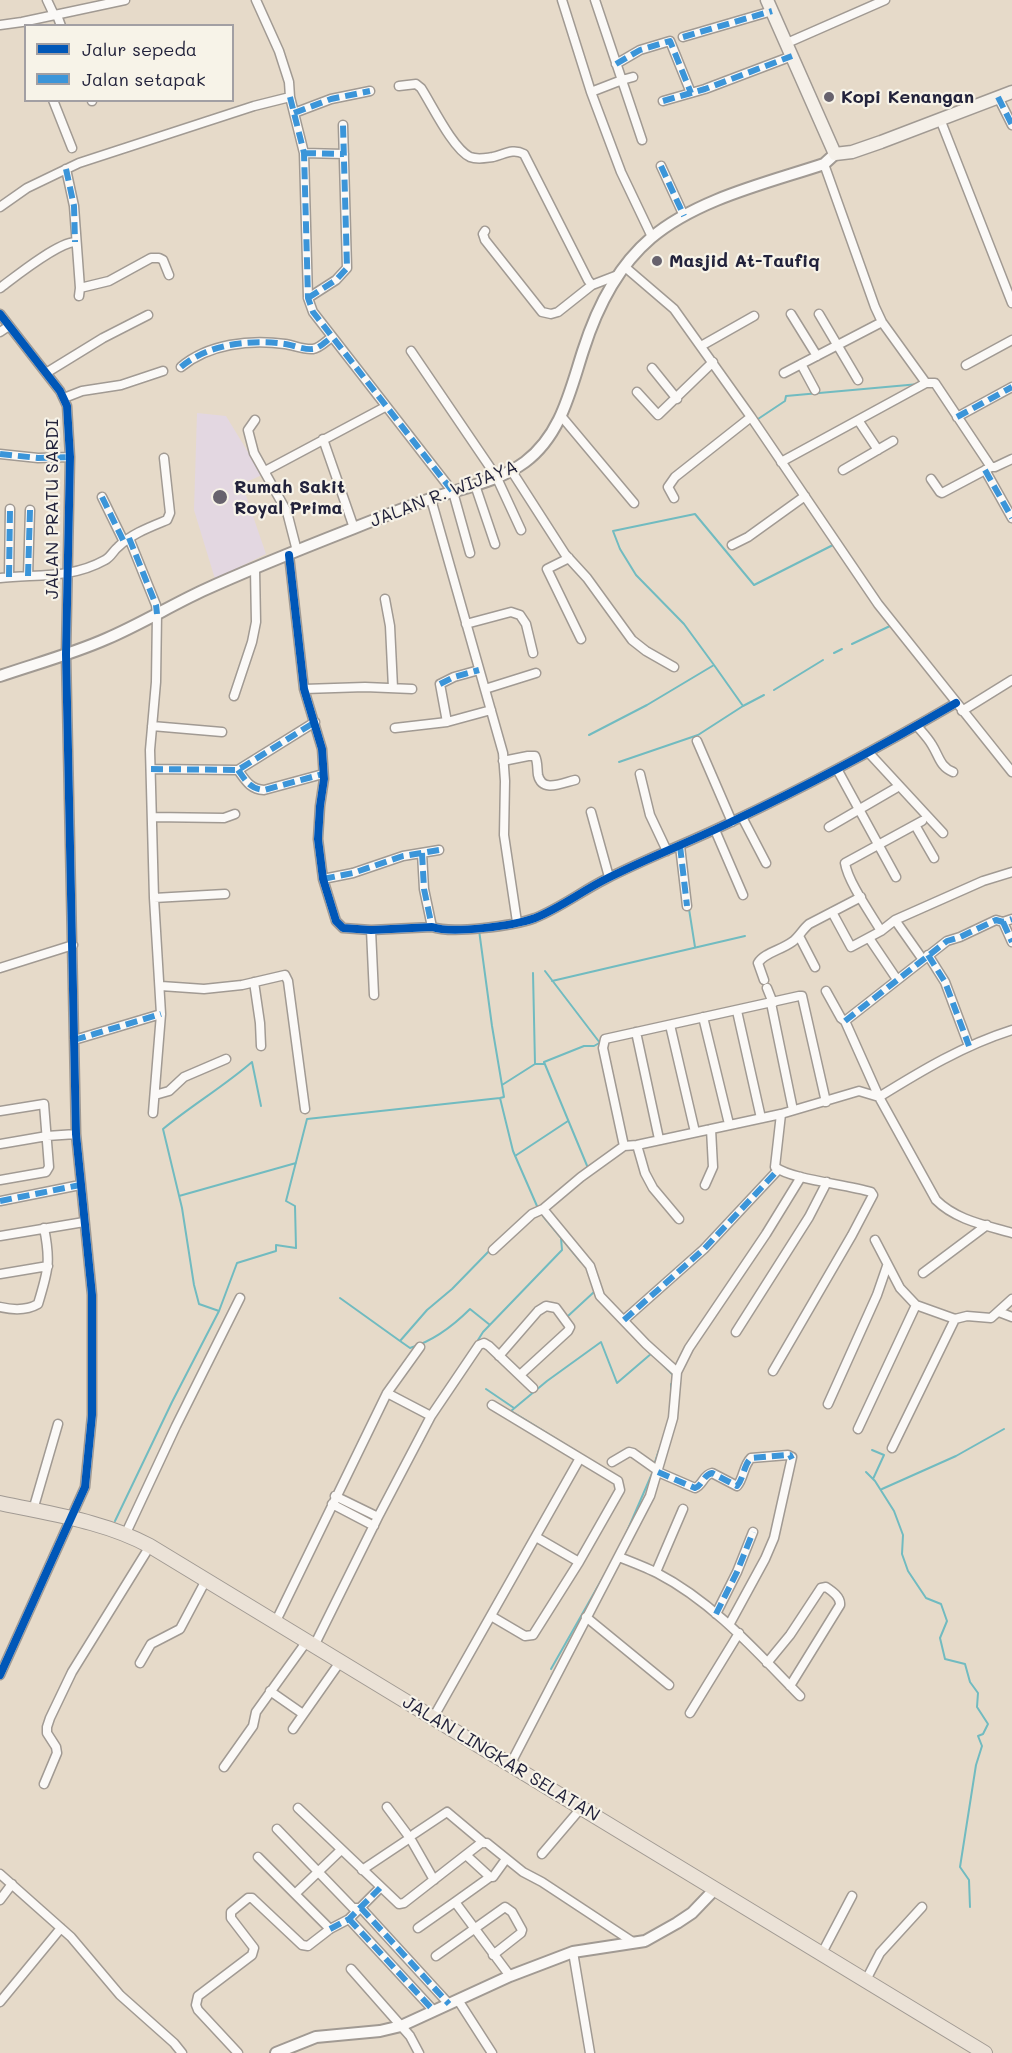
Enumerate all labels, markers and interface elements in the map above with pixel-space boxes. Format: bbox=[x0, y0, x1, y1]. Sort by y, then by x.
legend bbox=[24, 24, 234, 102]
text: Jalur sepeda bbox=[82, 37, 197, 61]
text: Jalan setapak bbox=[82, 67, 205, 91]
place label: Kopi Kenangan bbox=[841, 86, 974, 108]
marker: Kopi Kenangan bbox=[822, 90, 836, 104]
place label: Masjid At-Taufiq bbox=[669, 250, 820, 272]
marker: Masjid At-Taufiq bbox=[650, 254, 664, 268]
street label: JALAN PRATU SARDI bbox=[41, 419, 63, 599]
street label: JALAN R. WIJAYA bbox=[367, 456, 521, 532]
place label: Rumah Sakit Royal Prima bbox=[234, 476, 345, 518]
marker: Rumah Sakit Royal Prima bbox=[211, 488, 229, 506]
street label: JALAN LINGKAR SELATAN bbox=[399, 1692, 603, 1826]

